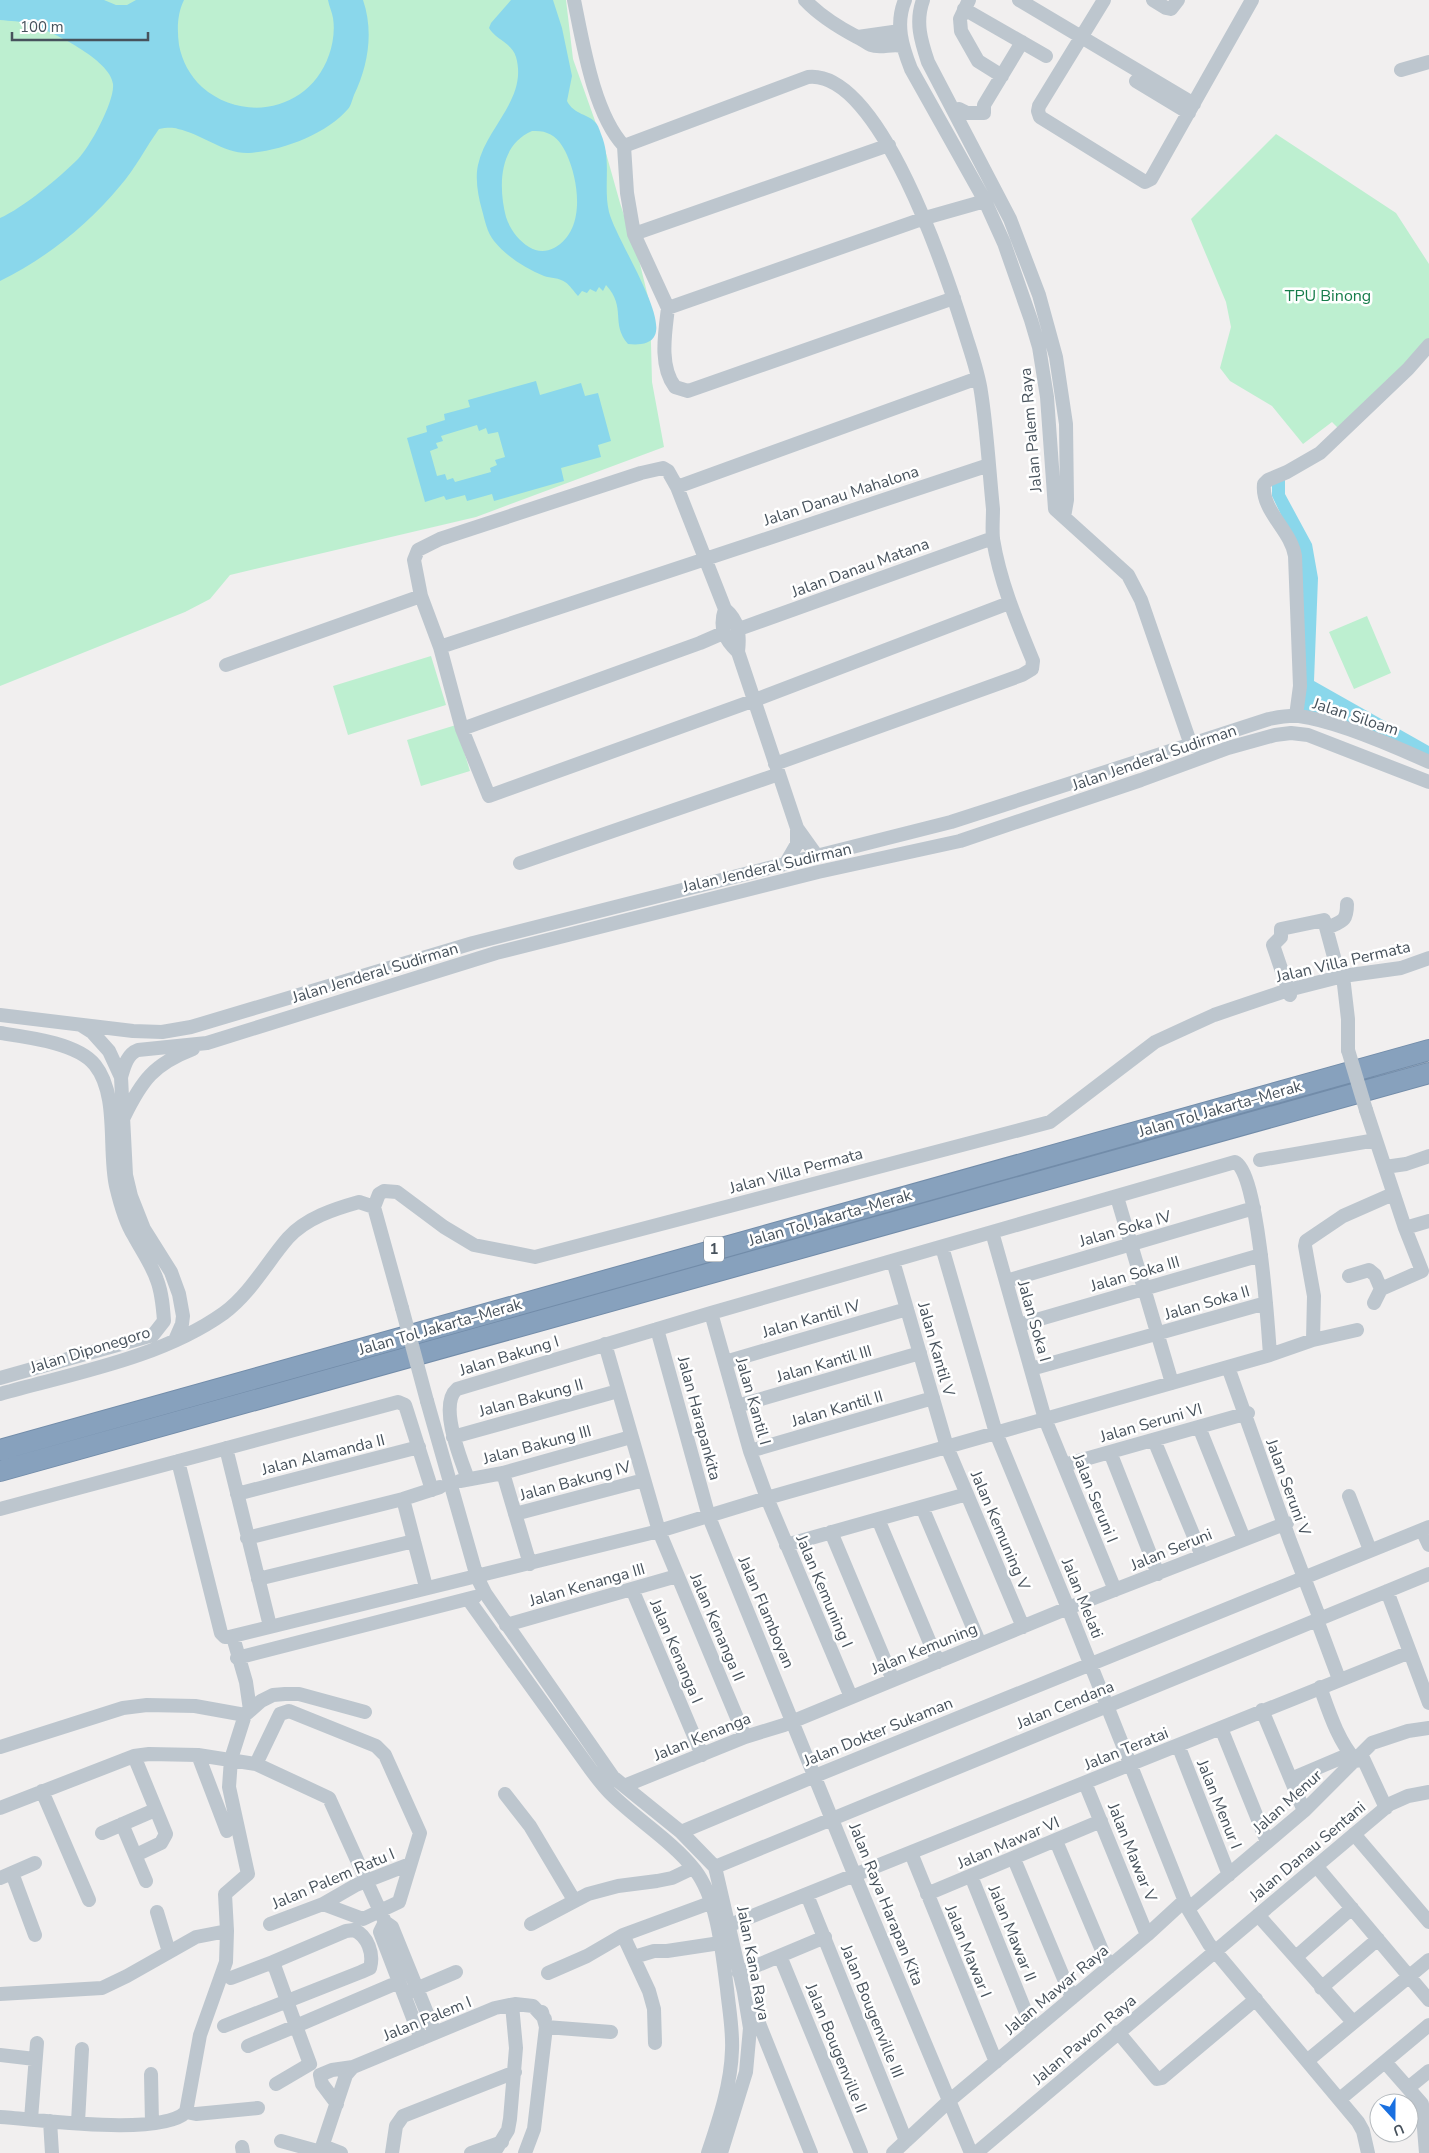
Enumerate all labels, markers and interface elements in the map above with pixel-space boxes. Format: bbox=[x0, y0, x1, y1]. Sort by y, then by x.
scale bar bbox=[12, 10, 149, 42]
text: 100 m bbox=[20, 17, 64, 37]
park label: TPU Binong bbox=[1285, 285, 1371, 307]
street label: Jalan Palem Raya bbox=[1015, 367, 1047, 494]
street label: Jalan Danau Mahalona bbox=[760, 460, 922, 532]
street label: Jalan Danau Matana bbox=[788, 533, 932, 603]
street label: Jalan Siloam bbox=[1309, 692, 1402, 741]
street label: Jalan Jenderal Sudirman bbox=[1068, 719, 1239, 797]
street label: Jalan Jenderal Sudirman bbox=[680, 838, 854, 898]
street label: Jalan Villa Permata bbox=[1273, 936, 1413, 988]
street label: Jalan Jenderal Sudirman bbox=[289, 937, 461, 1009]
street label: Jalan Tol Jakarta–Merak bbox=[1135, 1075, 1305, 1143]
street label: Jalan Villa Permata bbox=[726, 1143, 865, 1200]
street label: Jalan Tol Jakarta–Merak bbox=[745, 1184, 915, 1252]
street label: Jalan Soka IV bbox=[1076, 1205, 1175, 1253]
road number: 1 bbox=[704, 1236, 724, 1262]
street label: Jalan Soka III bbox=[1087, 1251, 1182, 1297]
street label: Jalan Soka I bbox=[1012, 1277, 1056, 1364]
street label: Jalan Soka II bbox=[1161, 1280, 1252, 1326]
street label: Jalan Tol Jakarta–Merak bbox=[355, 1293, 525, 1361]
street label: Jalan Kantil IV bbox=[759, 1294, 864, 1344]
street label: Jalan Kantil V bbox=[912, 1299, 960, 1400]
street label: Jalan Diponegoro bbox=[27, 1321, 153, 1379]
street label: Jalan Bakung I bbox=[456, 1330, 562, 1382]
street label: Jalan Kantil III bbox=[773, 1340, 874, 1388]
street label: Jalan Harapankita bbox=[672, 1353, 726, 1483]
street label: Jalan Kantil I bbox=[730, 1354, 776, 1448]
street label: Jalan Bakung II bbox=[476, 1373, 586, 1423]
street label: Jalan Kantil II bbox=[788, 1385, 885, 1433]
street label: Jalan Seruni VI bbox=[1097, 1398, 1205, 1448]
street label: Jalan Bakung III bbox=[480, 1420, 594, 1470]
street label: Jalan Alamanda II bbox=[258, 1429, 387, 1481]
street label: Jalan Seruni V bbox=[1260, 1435, 1316, 1540]
street label: Jalan Seruni I bbox=[1067, 1450, 1123, 1546]
street label: Jalan Bakung IV bbox=[516, 1455, 634, 1507]
street label: Jalan Kemuning V bbox=[965, 1466, 1035, 1594]
street label: Jalan Seruni bbox=[1126, 1524, 1215, 1577]
street label: Jalan Kemuning I bbox=[790, 1531, 858, 1651]
street label: Jalan Flamboyan bbox=[732, 1552, 800, 1672]
street label: Jalan Melati bbox=[1056, 1554, 1108, 1642]
street label: Jalan Kenanga III bbox=[526, 1558, 648, 1612]
street label: Jalan Kenanga II bbox=[684, 1569, 750, 1685]
street label: Jalan Kenanga I bbox=[644, 1595, 708, 1707]
street label: Jalan Kemuning bbox=[867, 1618, 981, 1681]
street label: Jalan Cendana bbox=[1012, 1675, 1117, 1735]
street label: Jalan Dokter Sukaman bbox=[800, 1692, 956, 1772]
street label: Jalan Kenanga bbox=[650, 1707, 754, 1767]
street label: Jalan Teratai bbox=[1080, 1722, 1172, 1776]
street label: Jalan Menur I bbox=[1191, 1756, 1247, 1852]
street label: Jalan Menur bbox=[1248, 1765, 1327, 1839]
street label: Jalan Danau Sentani bbox=[1244, 1797, 1370, 1908]
street label: Jalan Mawar V bbox=[1102, 1799, 1162, 1906]
street label: Jalan Mawar VI bbox=[953, 1812, 1063, 1875]
street label: Jalan Raya Harapan Kita bbox=[843, 1819, 929, 1989]
street label: Jalan Palem Ratu I bbox=[268, 1843, 398, 1915]
street label: Jalan Mawar II bbox=[982, 1881, 1041, 1985]
street label: Jalan Mawar I bbox=[939, 1901, 997, 2001]
street label: Jalan Kana Raya bbox=[731, 1903, 775, 2022]
street label: Jalan Mawar Raya bbox=[999, 1940, 1113, 2040]
street label: Jalan Bougenville III bbox=[835, 1941, 909, 2081]
street label: Jalan Bougenville II bbox=[800, 1979, 872, 2116]
street label: Jalan Pawon Raya bbox=[1027, 1990, 1141, 2090]
street label: Jalan Palem I bbox=[379, 1991, 475, 2047]
north arrow bbox=[1369, 2093, 1419, 2143]
text: U bbox=[1390, 2119, 1407, 2140]

